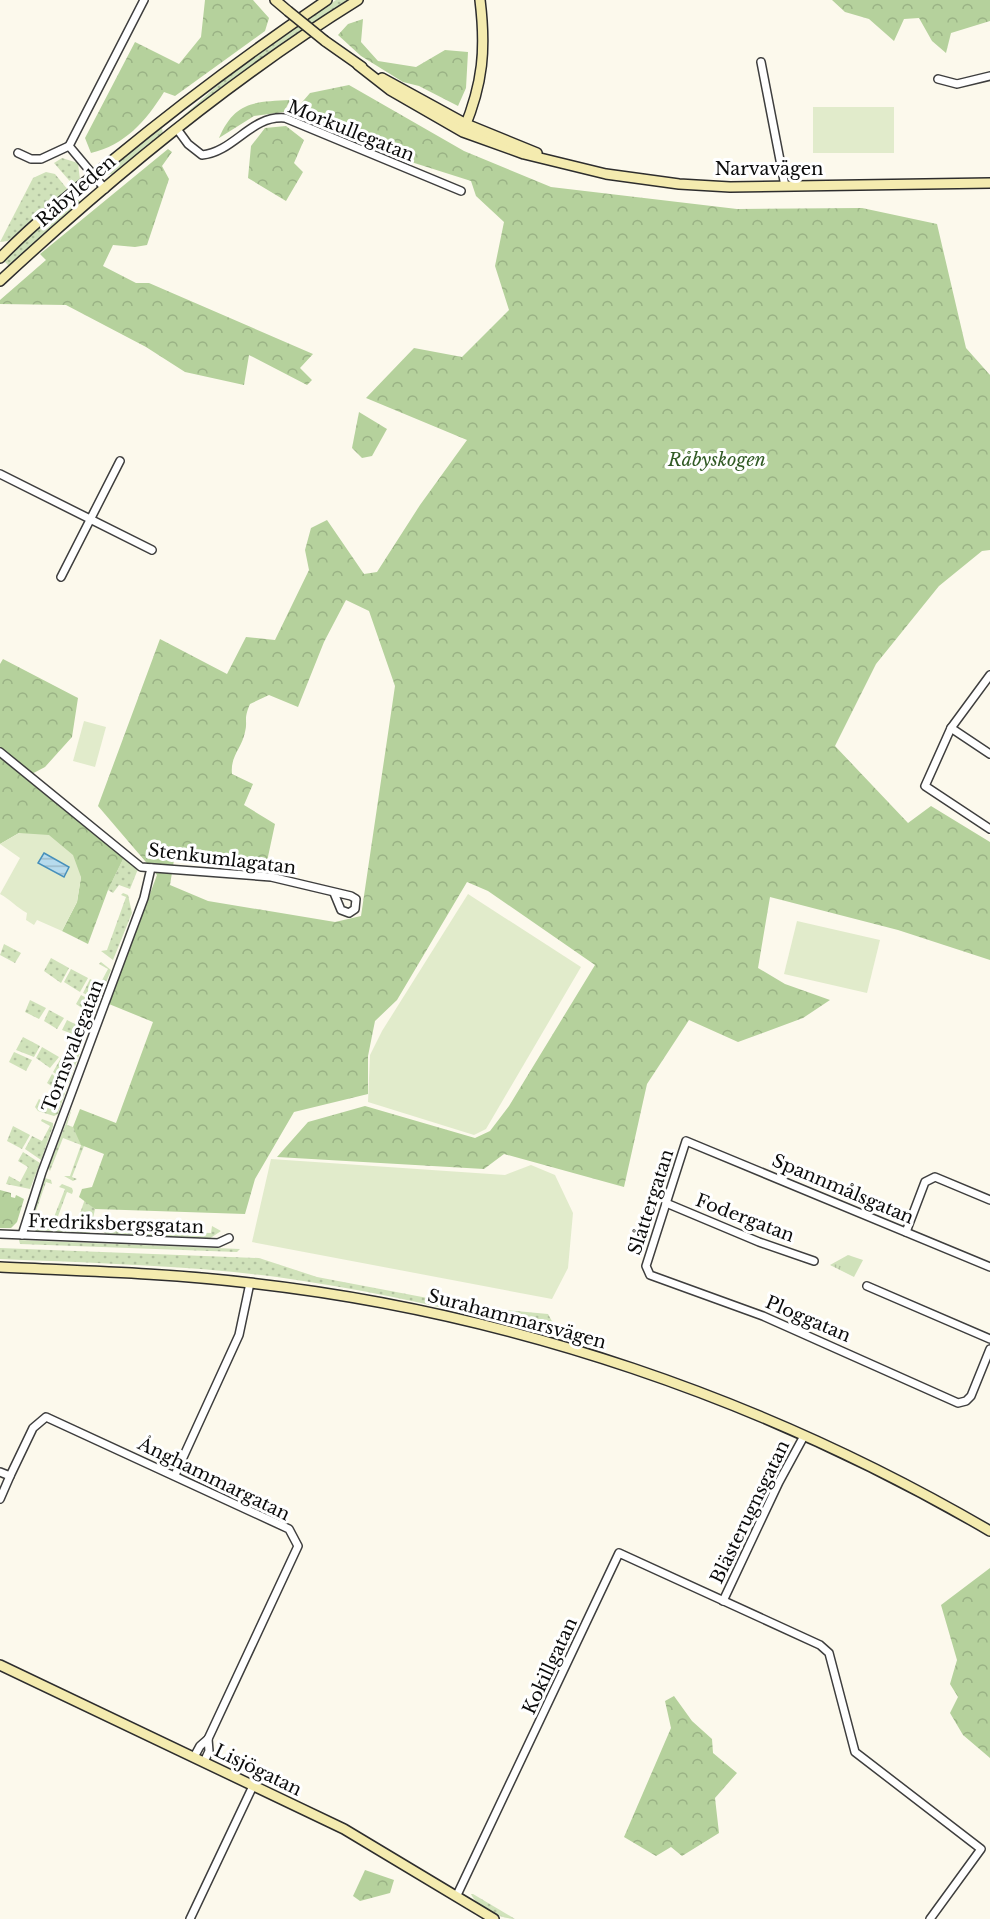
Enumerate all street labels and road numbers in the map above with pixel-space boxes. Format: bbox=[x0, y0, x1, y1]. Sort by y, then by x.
street label: Morkullegatan bbox=[284, 96, 418, 166]
street label: Råbyleden bbox=[32, 151, 120, 231]
street label: Narvavägen bbox=[715, 158, 823, 180]
street label: Stenkumlagatan bbox=[147, 839, 297, 879]
street label: Tornsvalegatan bbox=[38, 977, 108, 1115]
street label: Slåttergatan bbox=[624, 1146, 678, 1258]
street label: Spannmålsgatan bbox=[769, 1149, 917, 1229]
street label: Fodergatan bbox=[692, 1189, 798, 1247]
street label: Fredriksbergsgatan bbox=[28, 1210, 204, 1238]
street label: Surahammarsvägen bbox=[425, 1285, 609, 1353]
street label: Ploggatan bbox=[762, 1291, 854, 1347]
street label: Ånghammargatan bbox=[133, 1431, 294, 1525]
street label: Blästerugnsgatan bbox=[706, 1437, 794, 1587]
street label: Kokillgatan bbox=[518, 1614, 582, 1718]
street label: Lisjögatan bbox=[211, 1739, 305, 1801]

